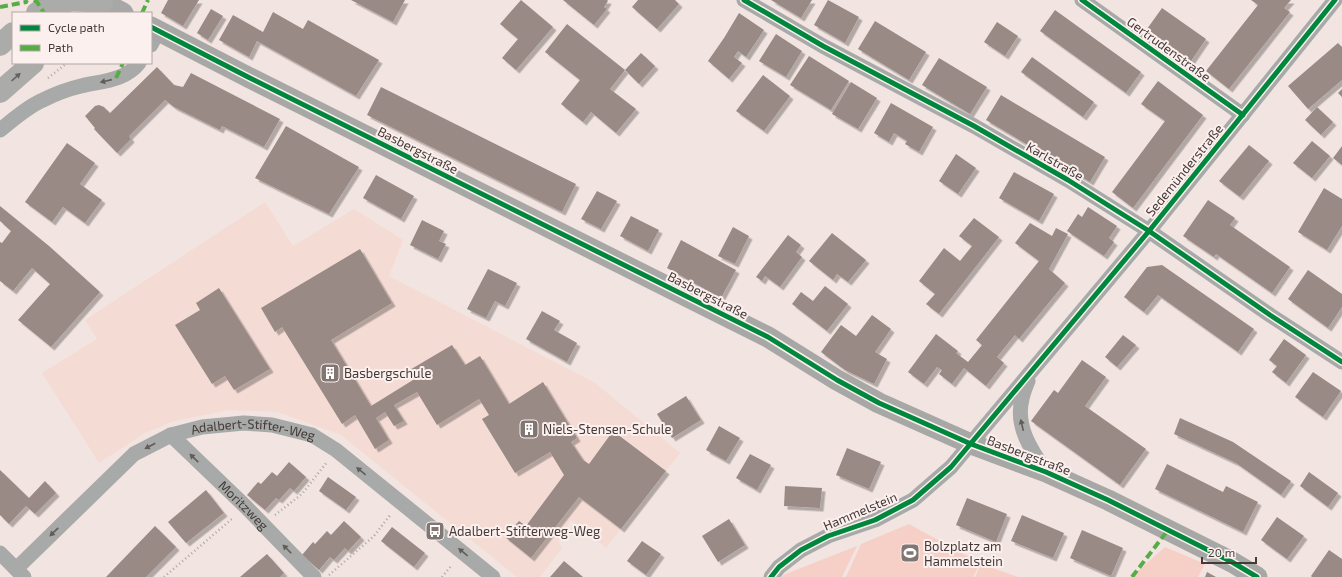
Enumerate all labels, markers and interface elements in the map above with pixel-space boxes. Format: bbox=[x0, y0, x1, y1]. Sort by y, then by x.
legend bbox=[12, 12, 152, 64]
street label: Gertrudenstraße bbox=[1124, 13, 1214, 85]
text: Cycle path bbox=[48, 20, 105, 34]
text: Path bbox=[48, 40, 73, 54]
one-way arrow bbox=[11, 73, 22, 82]
one-way arrow bbox=[100, 78, 112, 84]
street label: Sedemünderstraße bbox=[1142, 121, 1226, 219]
street label: Basbergstraße bbox=[375, 123, 461, 177]
street label: Karlstraße bbox=[1023, 138, 1087, 184]
street label: Basbergstraße bbox=[665, 268, 751, 322]
building icon: Basbergschule bbox=[319, 362, 341, 384]
place label: Basbergschule bbox=[344, 365, 431, 381]
street label: Adalbert-Stifter-Weg bbox=[189, 415, 317, 443]
building icon: Niels-Stensen-Schule bbox=[518, 418, 540, 440]
one-way arrow bbox=[1019, 418, 1025, 431]
place label: Niels-Stensen-Schule bbox=[543, 421, 672, 437]
street label: Basbergstraße bbox=[985, 432, 1073, 478]
one-way arrow bbox=[144, 442, 156, 449]
one-way arrow bbox=[189, 453, 199, 463]
one-way arrow bbox=[356, 467, 367, 476]
street label: Moritzweg bbox=[215, 477, 272, 533]
street label: Hammelstein bbox=[821, 488, 899, 534]
bus stop icon: Adalbert-Stifterweg-Weg bbox=[424, 520, 446, 542]
place label: Adalbert-Stifterweg-Weg bbox=[449, 523, 600, 539]
one-way arrow bbox=[49, 527, 59, 537]
place label: Bolzplatz am Hammelstein bbox=[924, 538, 1003, 569]
scale bar bbox=[1202, 539, 1256, 565]
sports icon: Bolzplatz am Hammelstein bbox=[899, 542, 921, 564]
one-way arrow bbox=[282, 544, 292, 554]
text: 20 m bbox=[1208, 545, 1235, 559]
one-way arrow bbox=[457, 548, 468, 557]

